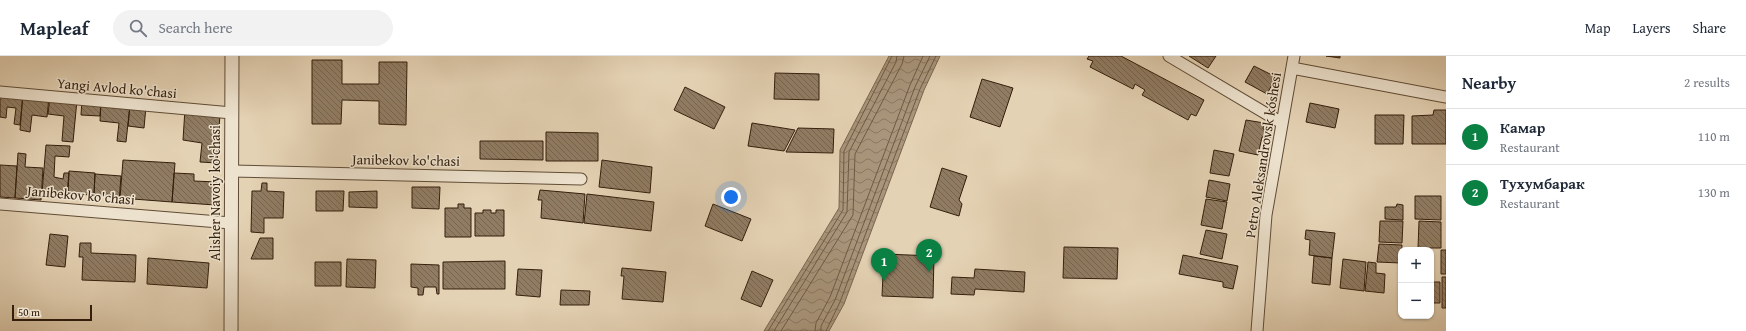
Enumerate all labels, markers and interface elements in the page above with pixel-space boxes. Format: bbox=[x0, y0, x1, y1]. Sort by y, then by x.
search box bbox=[113, 10, 393, 46]
text: Mapleaf bbox=[20, 14, 89, 42]
icon: search bbox=[127, 17, 149, 39]
text: Search here bbox=[159, 17, 233, 38]
text: Map bbox=[1585, 18, 1611, 38]
text: Layers bbox=[1633, 18, 1671, 38]
text: Share bbox=[1693, 18, 1726, 38]
text: Nearby bbox=[1462, 70, 1516, 95]
street label: Petro Aleksandrovsk kóshesi bbox=[1240, 71, 1286, 239]
street label: Yangi Avlod ko'chasi bbox=[56, 73, 178, 103]
text: 2 results bbox=[1684, 73, 1730, 92]
text: Камар bbox=[1500, 117, 1545, 138]
street label: Alisher Navoiy ko'chasi bbox=[205, 125, 225, 261]
text: 1 bbox=[1472, 127, 1478, 146]
text: 110 m bbox=[1698, 127, 1730, 146]
text: Restaurant bbox=[1500, 138, 1560, 157]
street label: Janibekov ko'chasi bbox=[350, 149, 460, 171]
text: Тухумбарак bbox=[1500, 173, 1585, 194]
street label: Janibekov ko'chasi bbox=[24, 180, 136, 210]
text: 2 bbox=[1472, 183, 1478, 202]
text: 130 m bbox=[1698, 183, 1730, 202]
your location bbox=[721, 187, 741, 207]
text: Restaurant bbox=[1500, 194, 1560, 213]
pin: 2 bbox=[916, 239, 942, 272]
map controls bbox=[1398, 247, 1434, 319]
button: + bbox=[1398, 247, 1434, 283]
pin: 1 bbox=[871, 248, 897, 281]
button: − bbox=[1398, 283, 1434, 319]
scale bar bbox=[12, 303, 92, 322]
text: 50 m bbox=[18, 304, 40, 320]

